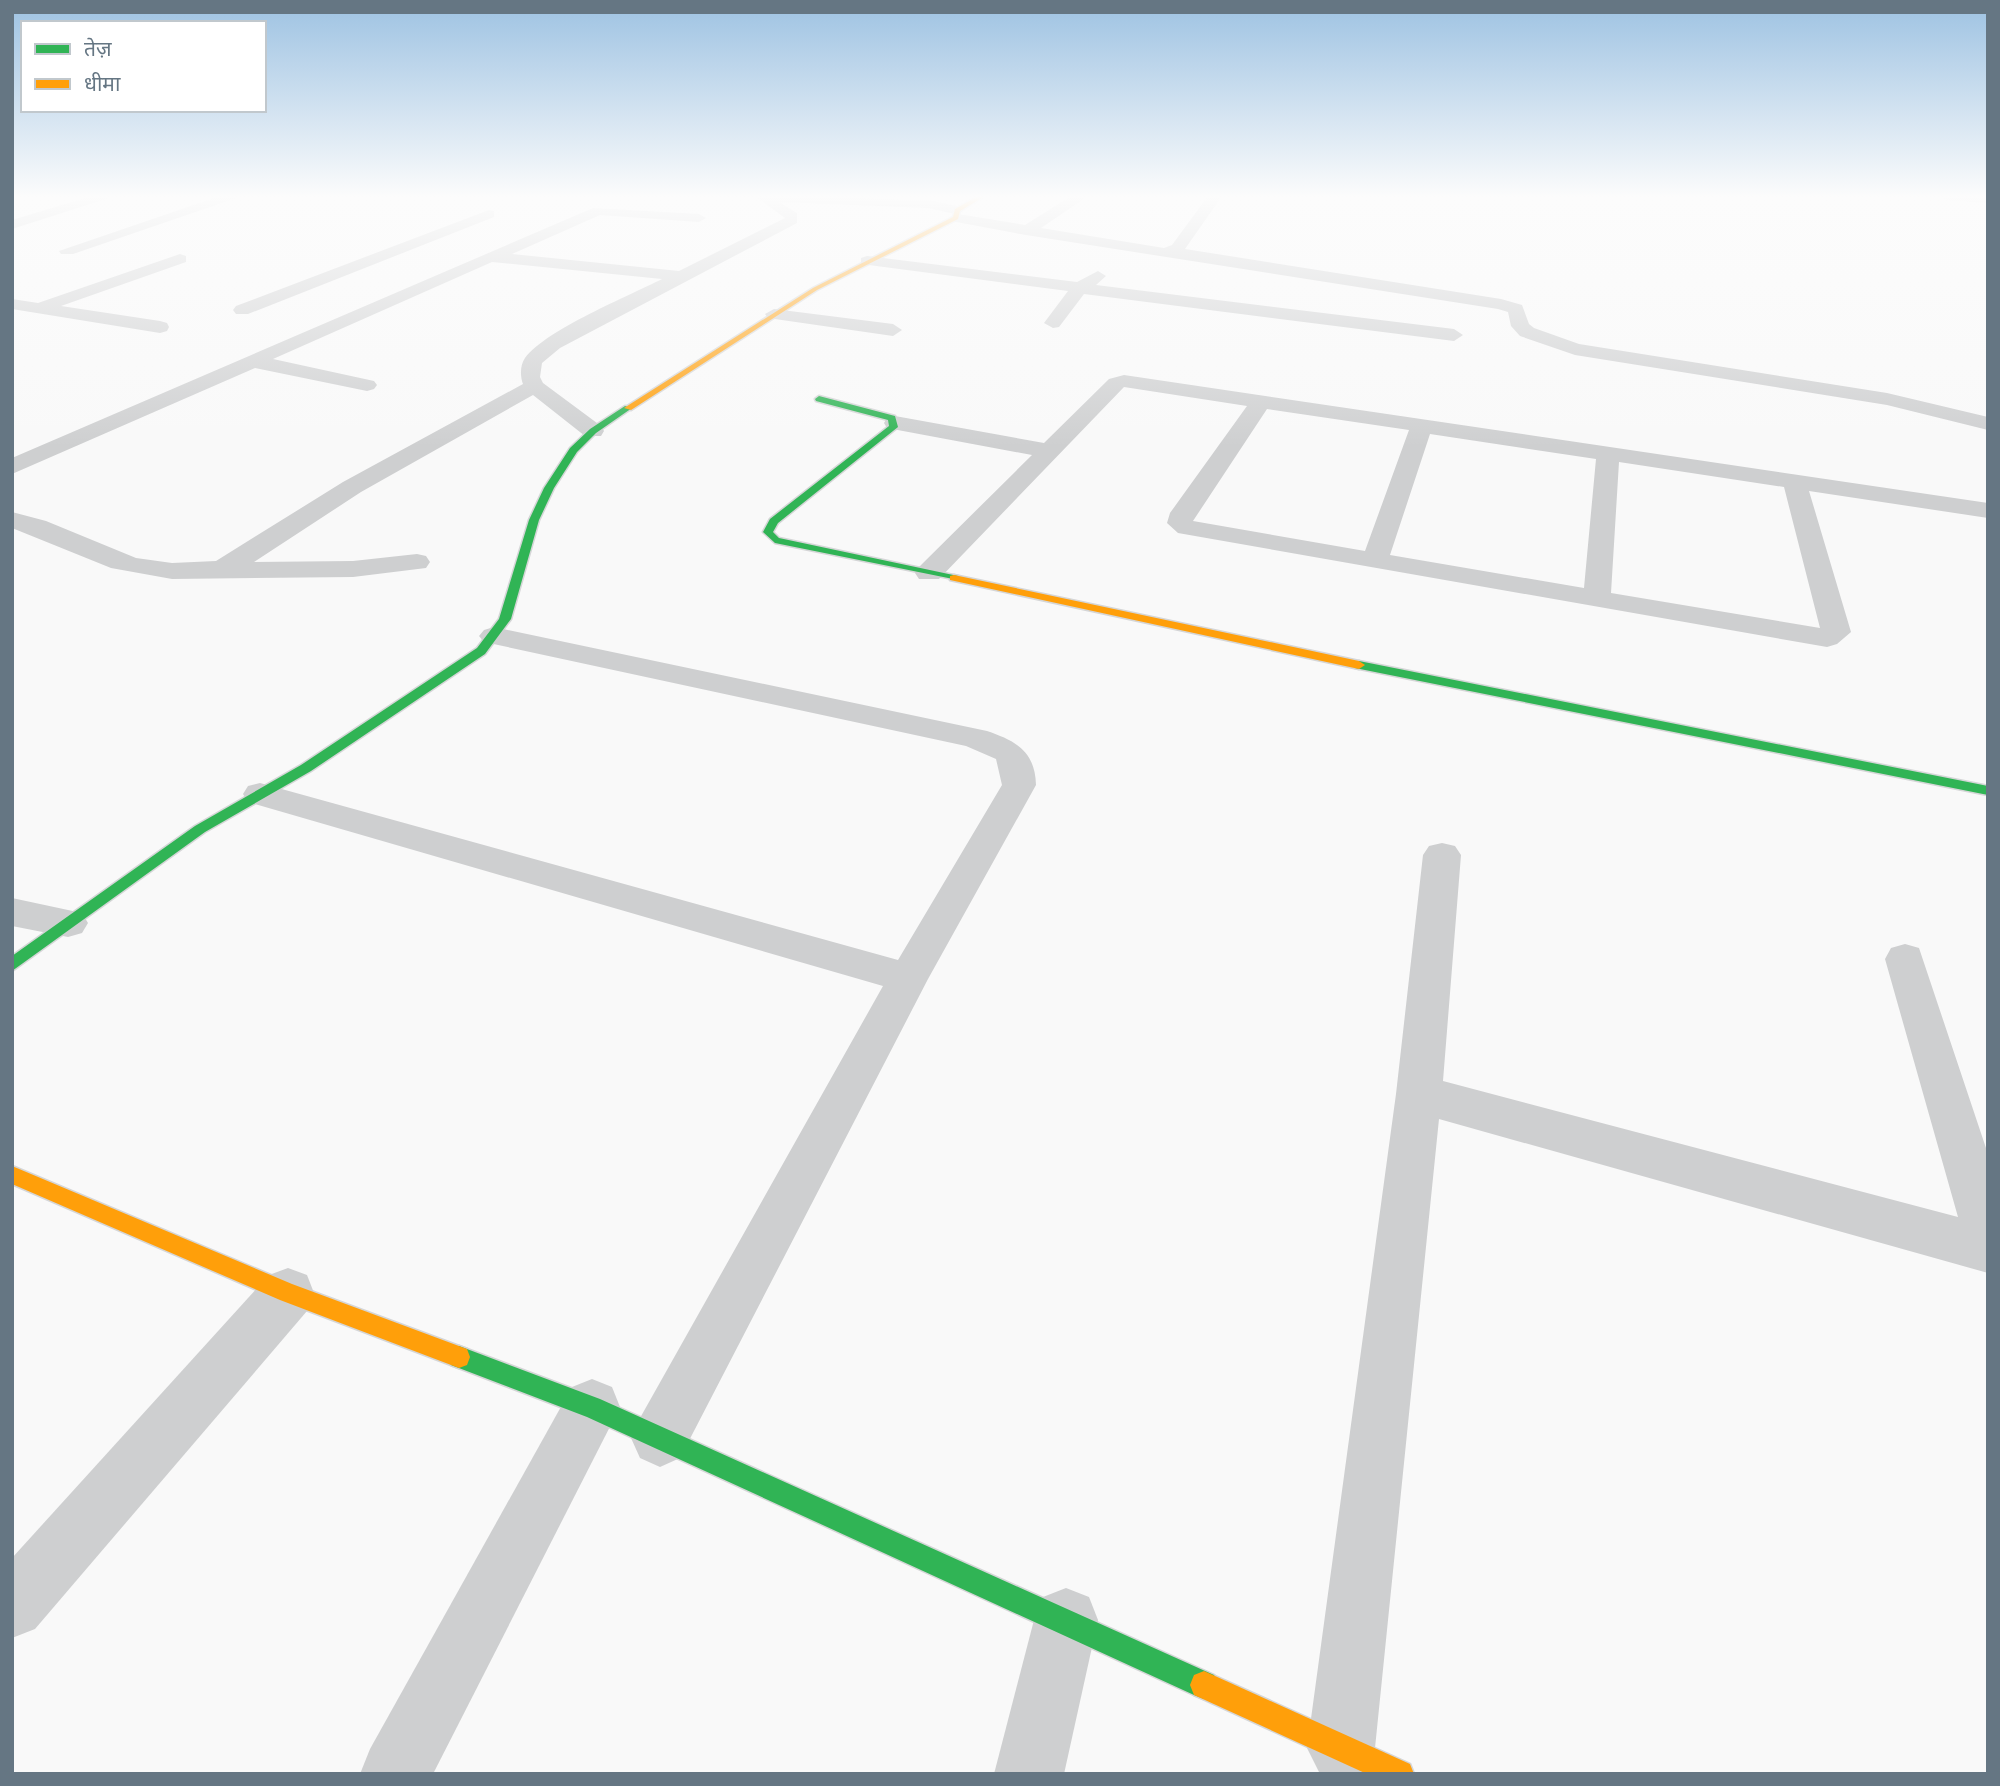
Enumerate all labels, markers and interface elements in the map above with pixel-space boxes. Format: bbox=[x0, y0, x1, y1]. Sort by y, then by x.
legend bbox=[21, 21, 266, 112]
text: तेज़ bbox=[84, 36, 112, 61]
text: धीमा bbox=[84, 71, 121, 96]

